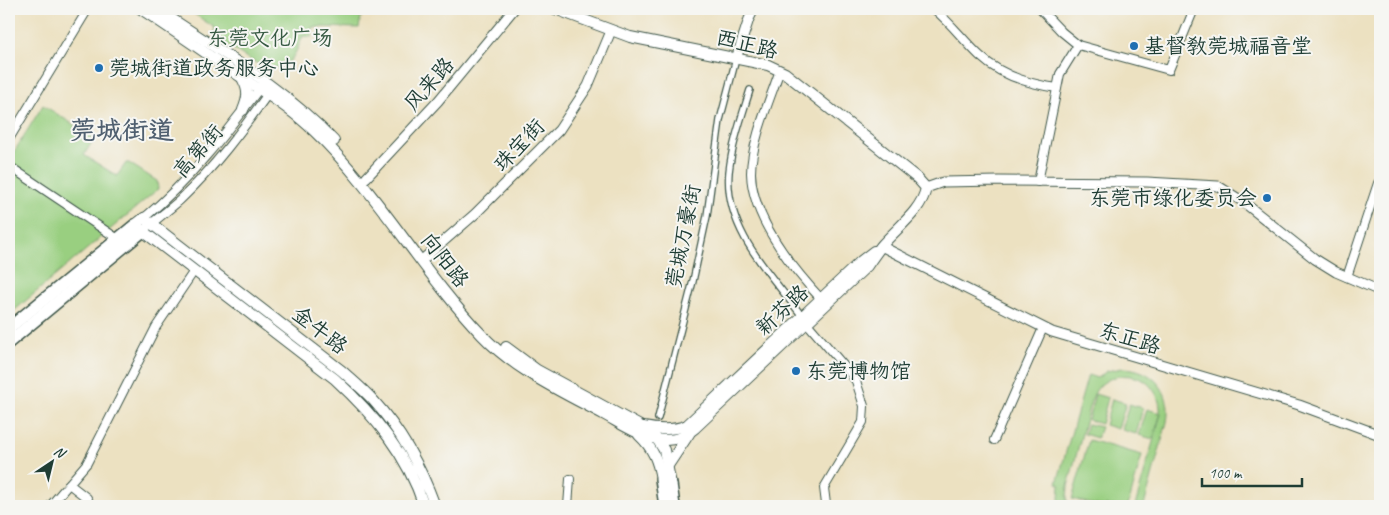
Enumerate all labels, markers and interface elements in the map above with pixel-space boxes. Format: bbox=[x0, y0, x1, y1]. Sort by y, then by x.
street label: 西正路 bbox=[713, 24, 781, 64]
park label: 东莞文化广场 bbox=[207, 25, 333, 51]
place label: 基督教莞城福音堂 bbox=[1144, 33, 1312, 59]
marker: 基督教莞城福音堂 bbox=[1128, 40, 1140, 52]
street label: 风来路 bbox=[399, 52, 459, 116]
place label: 莞城街道政务服务中心 bbox=[109, 55, 319, 81]
marker: 莞城街道政务服务中心 bbox=[93, 62, 105, 74]
street label: 珠宝街 bbox=[488, 113, 550, 177]
district label: 莞城街道 bbox=[70, 114, 174, 147]
street label: 高第街 bbox=[168, 119, 228, 183]
street label: 莞城万豪街 bbox=[660, 182, 706, 290]
place label: 东莞市绿化委员会 bbox=[1089, 185, 1257, 211]
marker: 东莞市绿化委员会 bbox=[1261, 192, 1273, 204]
street label: 向阳路 bbox=[415, 227, 475, 293]
street label: 新芬路 bbox=[750, 279, 814, 341]
street label: 金牛路 bbox=[287, 300, 353, 360]
street label: 东正路 bbox=[1096, 316, 1164, 360]
place label: 东莞博物馆 bbox=[806, 358, 911, 384]
marker: 东莞博物馆 bbox=[790, 365, 802, 377]
north arrow bbox=[28, 438, 78, 488]
text: N bbox=[51, 442, 70, 463]
scale bar bbox=[1202, 455, 1302, 487]
text: 100 m bbox=[1209, 464, 1243, 483]

